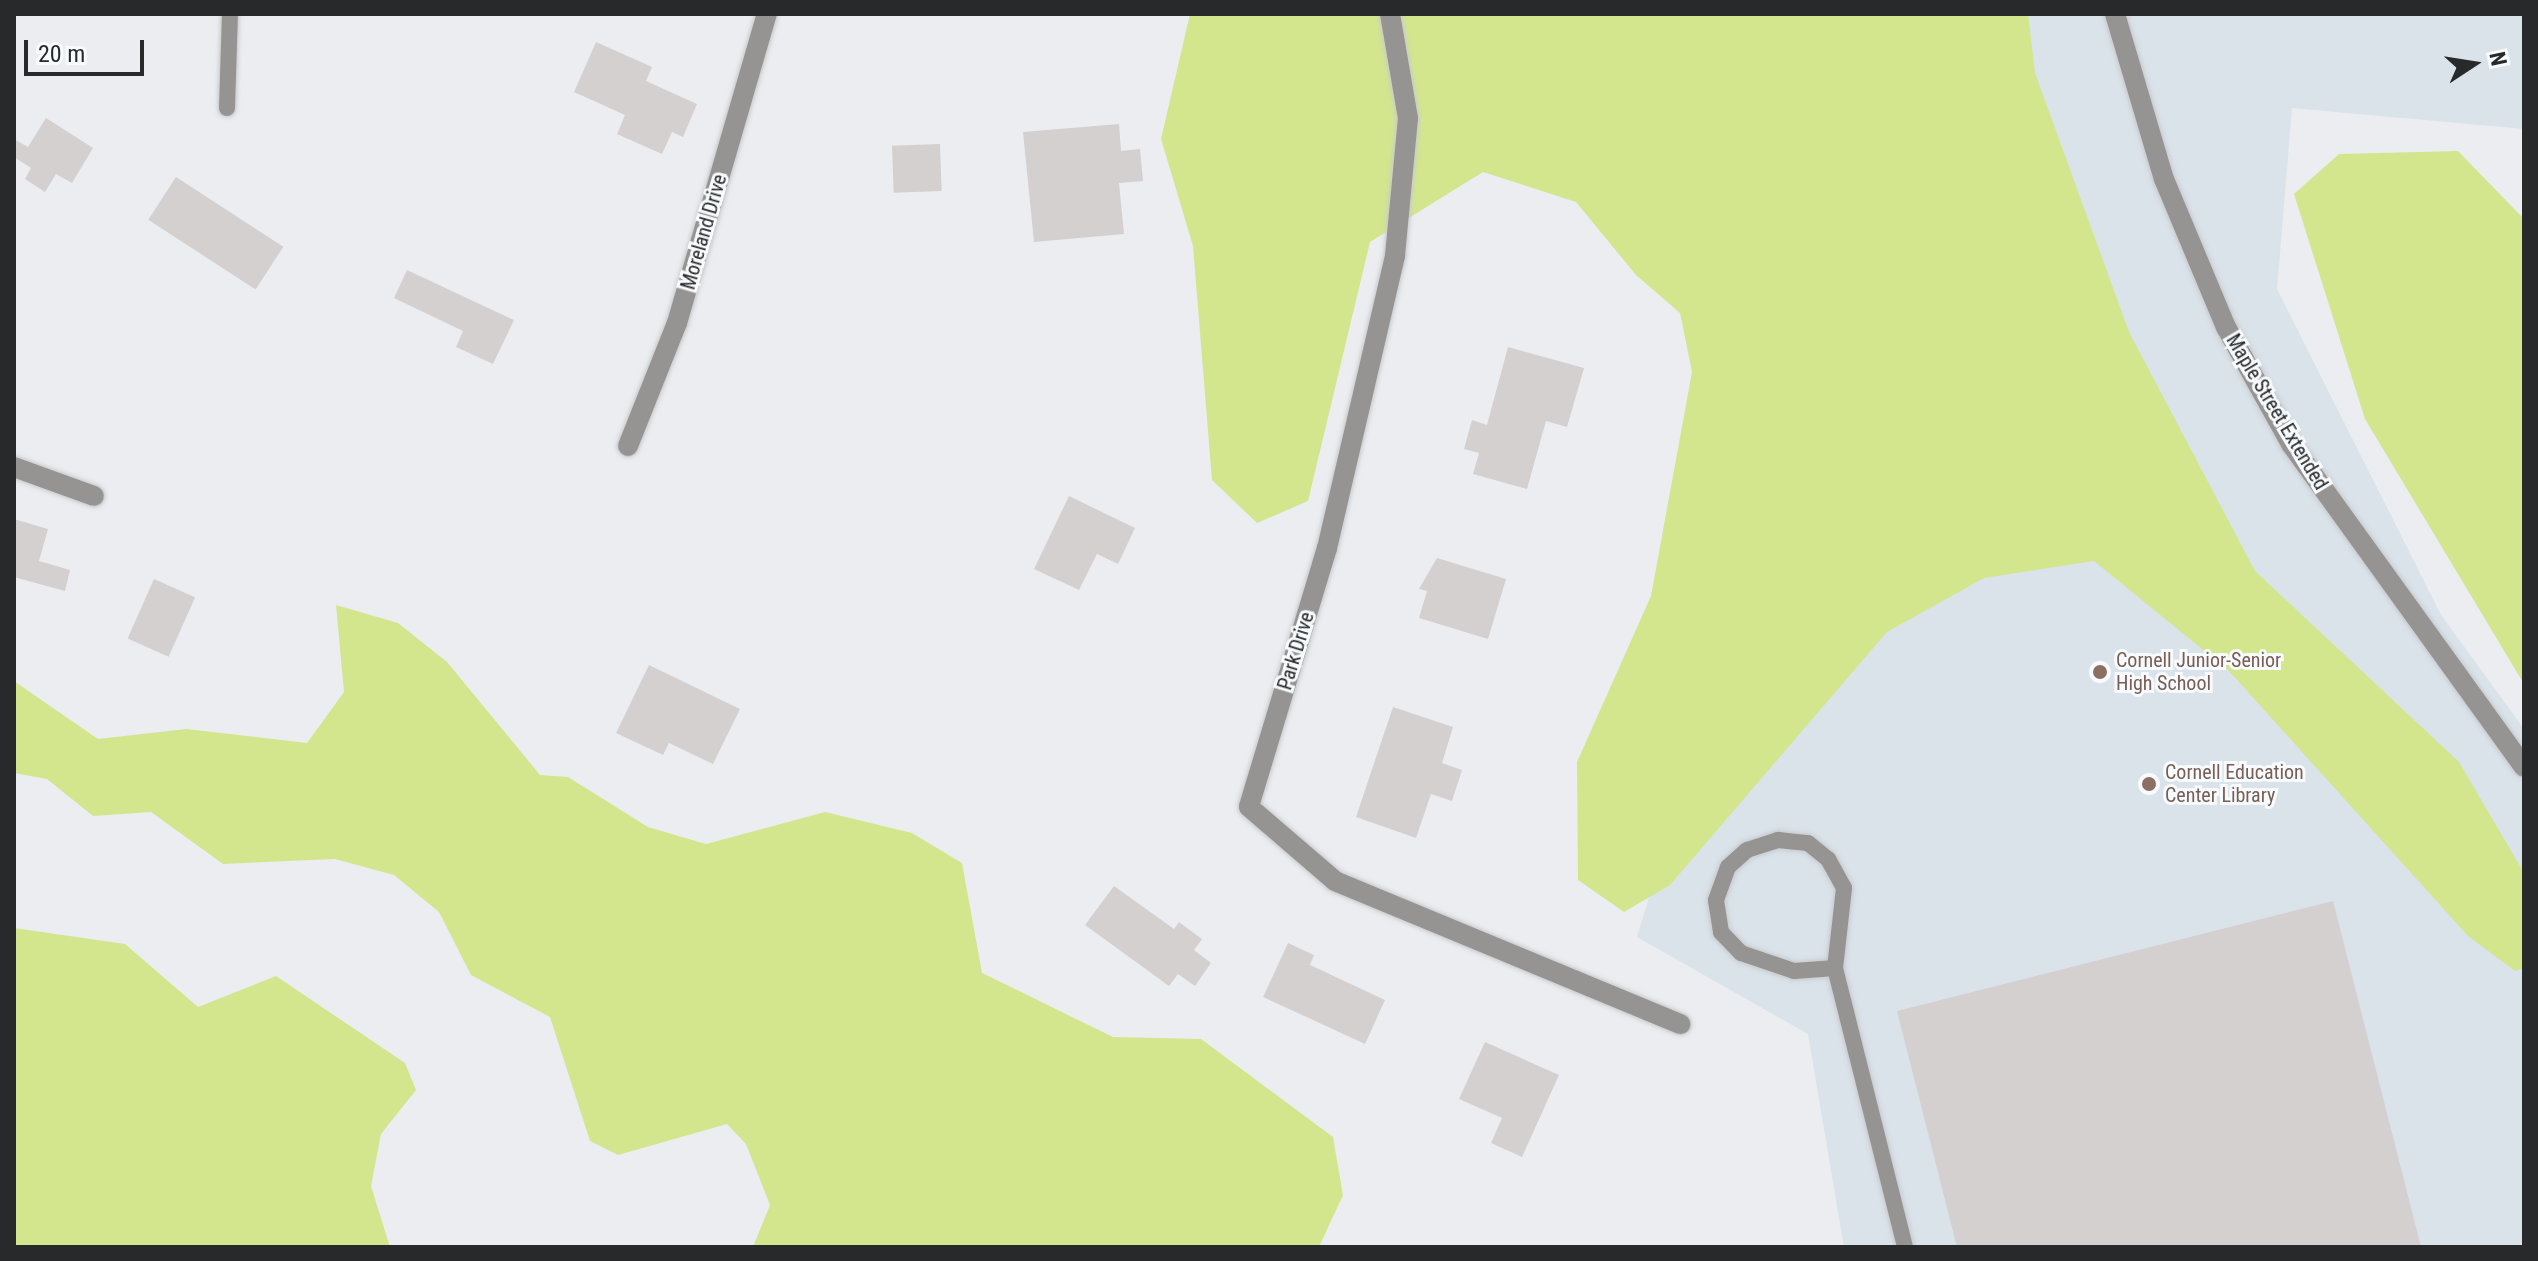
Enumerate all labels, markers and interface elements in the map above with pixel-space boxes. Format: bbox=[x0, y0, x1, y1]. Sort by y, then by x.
scale bar bbox=[28, 24, 148, 74]
north arrow bbox=[2434, 24, 2514, 104]
text: 20 m bbox=[38, 40, 85, 68]
text: N bbox=[2484, 50, 2512, 68]
street label: Moreland Drive bbox=[676, 172, 732, 292]
street label: Maple Street Extended bbox=[2221, 330, 2333, 494]
street label: Park Drive bbox=[1273, 609, 1319, 693]
place label: Cornell Junior-Senior High School bbox=[2116, 648, 2281, 695]
marker: Cornell Junior-Senior High School bbox=[2091, 663, 2109, 681]
place label: Cornell Education Center Library bbox=[2165, 760, 2304, 807]
marker: Cornell Education Center Library bbox=[2140, 775, 2158, 793]

